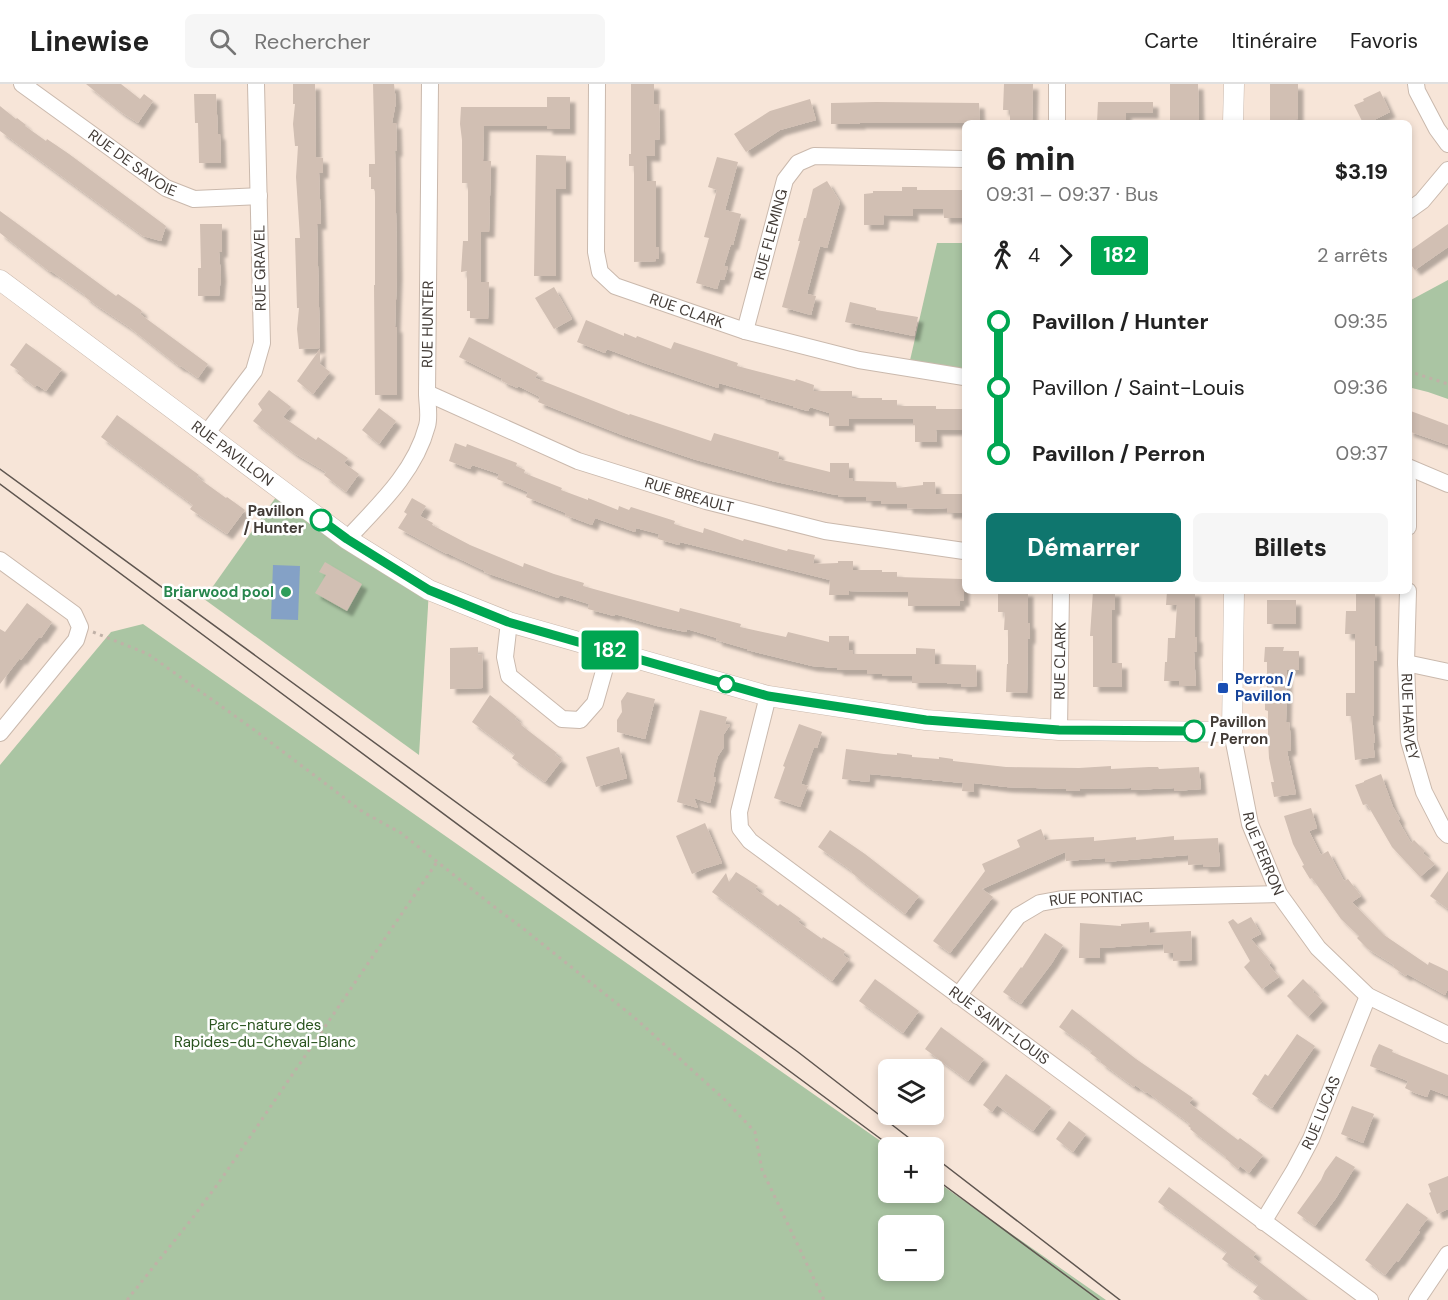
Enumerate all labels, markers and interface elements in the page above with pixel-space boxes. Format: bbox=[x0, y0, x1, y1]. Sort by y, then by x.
search box bbox=[185, 14, 605, 68]
text: Linewise bbox=[30, 23, 149, 60]
icon: search bbox=[206, 25, 239, 58]
text: Rechercher bbox=[254, 27, 371, 56]
text: Carte bbox=[1144, 27, 1198, 55]
text: Itinéraire bbox=[1231, 27, 1317, 55]
text: Favoris bbox=[1350, 27, 1418, 55]
street label: RUE DE SAVOIE bbox=[84, 125, 180, 201]
text: 6 min bbox=[986, 137, 1075, 180]
text: $3.19 bbox=[1335, 157, 1388, 186]
text: 09:31 – 09:37 · Bus bbox=[986, 181, 1159, 207]
street label: RUE FLEMING bbox=[749, 187, 792, 282]
street label: RUE GRAVEL bbox=[249, 225, 271, 311]
icon: walk bbox=[986, 239, 1019, 272]
icon: forward bbox=[1049, 239, 1082, 272]
text: 182 bbox=[1103, 241, 1136, 269]
text: 4 bbox=[1028, 242, 1040, 268]
text: 2 arrêts bbox=[1317, 242, 1388, 268]
street label: RUE HUNTER bbox=[417, 280, 438, 368]
street label: RUE CLARK bbox=[647, 289, 727, 333]
text: Pavillon / Hunter bbox=[1032, 307, 1209, 336]
text: 09:35 bbox=[1334, 308, 1388, 334]
text: Pavillon / Saint-Louis bbox=[1032, 373, 1245, 402]
text: 09:36 bbox=[1333, 374, 1388, 400]
street label: RUE PAVILLON bbox=[187, 416, 277, 491]
text: Pavillon / Perron bbox=[1032, 439, 1205, 468]
text: 09:37 bbox=[1336, 440, 1388, 466]
street label: RUE BREAULT bbox=[642, 472, 736, 518]
place label: Pavillon / Hunter bbox=[243, 501, 304, 538]
marker: Pavillon / Hunter bbox=[310, 509, 332, 531]
button: Démarrer bbox=[986, 513, 1181, 582]
button: Billets bbox=[1193, 513, 1388, 582]
place label: Briarwood pool bbox=[163, 582, 274, 602]
marker: Briarwood pool bbox=[279, 585, 293, 599]
street label: RUE CLARK bbox=[1049, 622, 1071, 700]
line badge: 182 bbox=[576, 630, 644, 670]
text: 182 bbox=[594, 636, 626, 664]
place label: Perron / Pavillon bbox=[1235, 669, 1294, 706]
street label: RUE HARVEY bbox=[1396, 673, 1424, 763]
unlabelled marker bbox=[717, 675, 735, 693]
marker: Perron / Pavillon bbox=[1216, 681, 1230, 695]
place label: Pavillon / Perron bbox=[1210, 712, 1268, 749]
marker: Pavillon / Perron bbox=[1183, 720, 1205, 742]
street label: RUE PERRON bbox=[1238, 810, 1288, 898]
street label: RUE PONTIAC bbox=[1047, 887, 1144, 911]
street label: RUE SAINT-LOUIS bbox=[945, 982, 1054, 1069]
park label: Parc-nature des Rapides-du-Cheval-Blanc bbox=[174, 1015, 356, 1052]
map controls bbox=[878, 1059, 944, 1281]
button: layers bbox=[878, 1059, 944, 1125]
street label: RUE LUCAS bbox=[1297, 1073, 1345, 1153]
button: + bbox=[878, 1137, 944, 1203]
button: − bbox=[878, 1215, 944, 1281]

